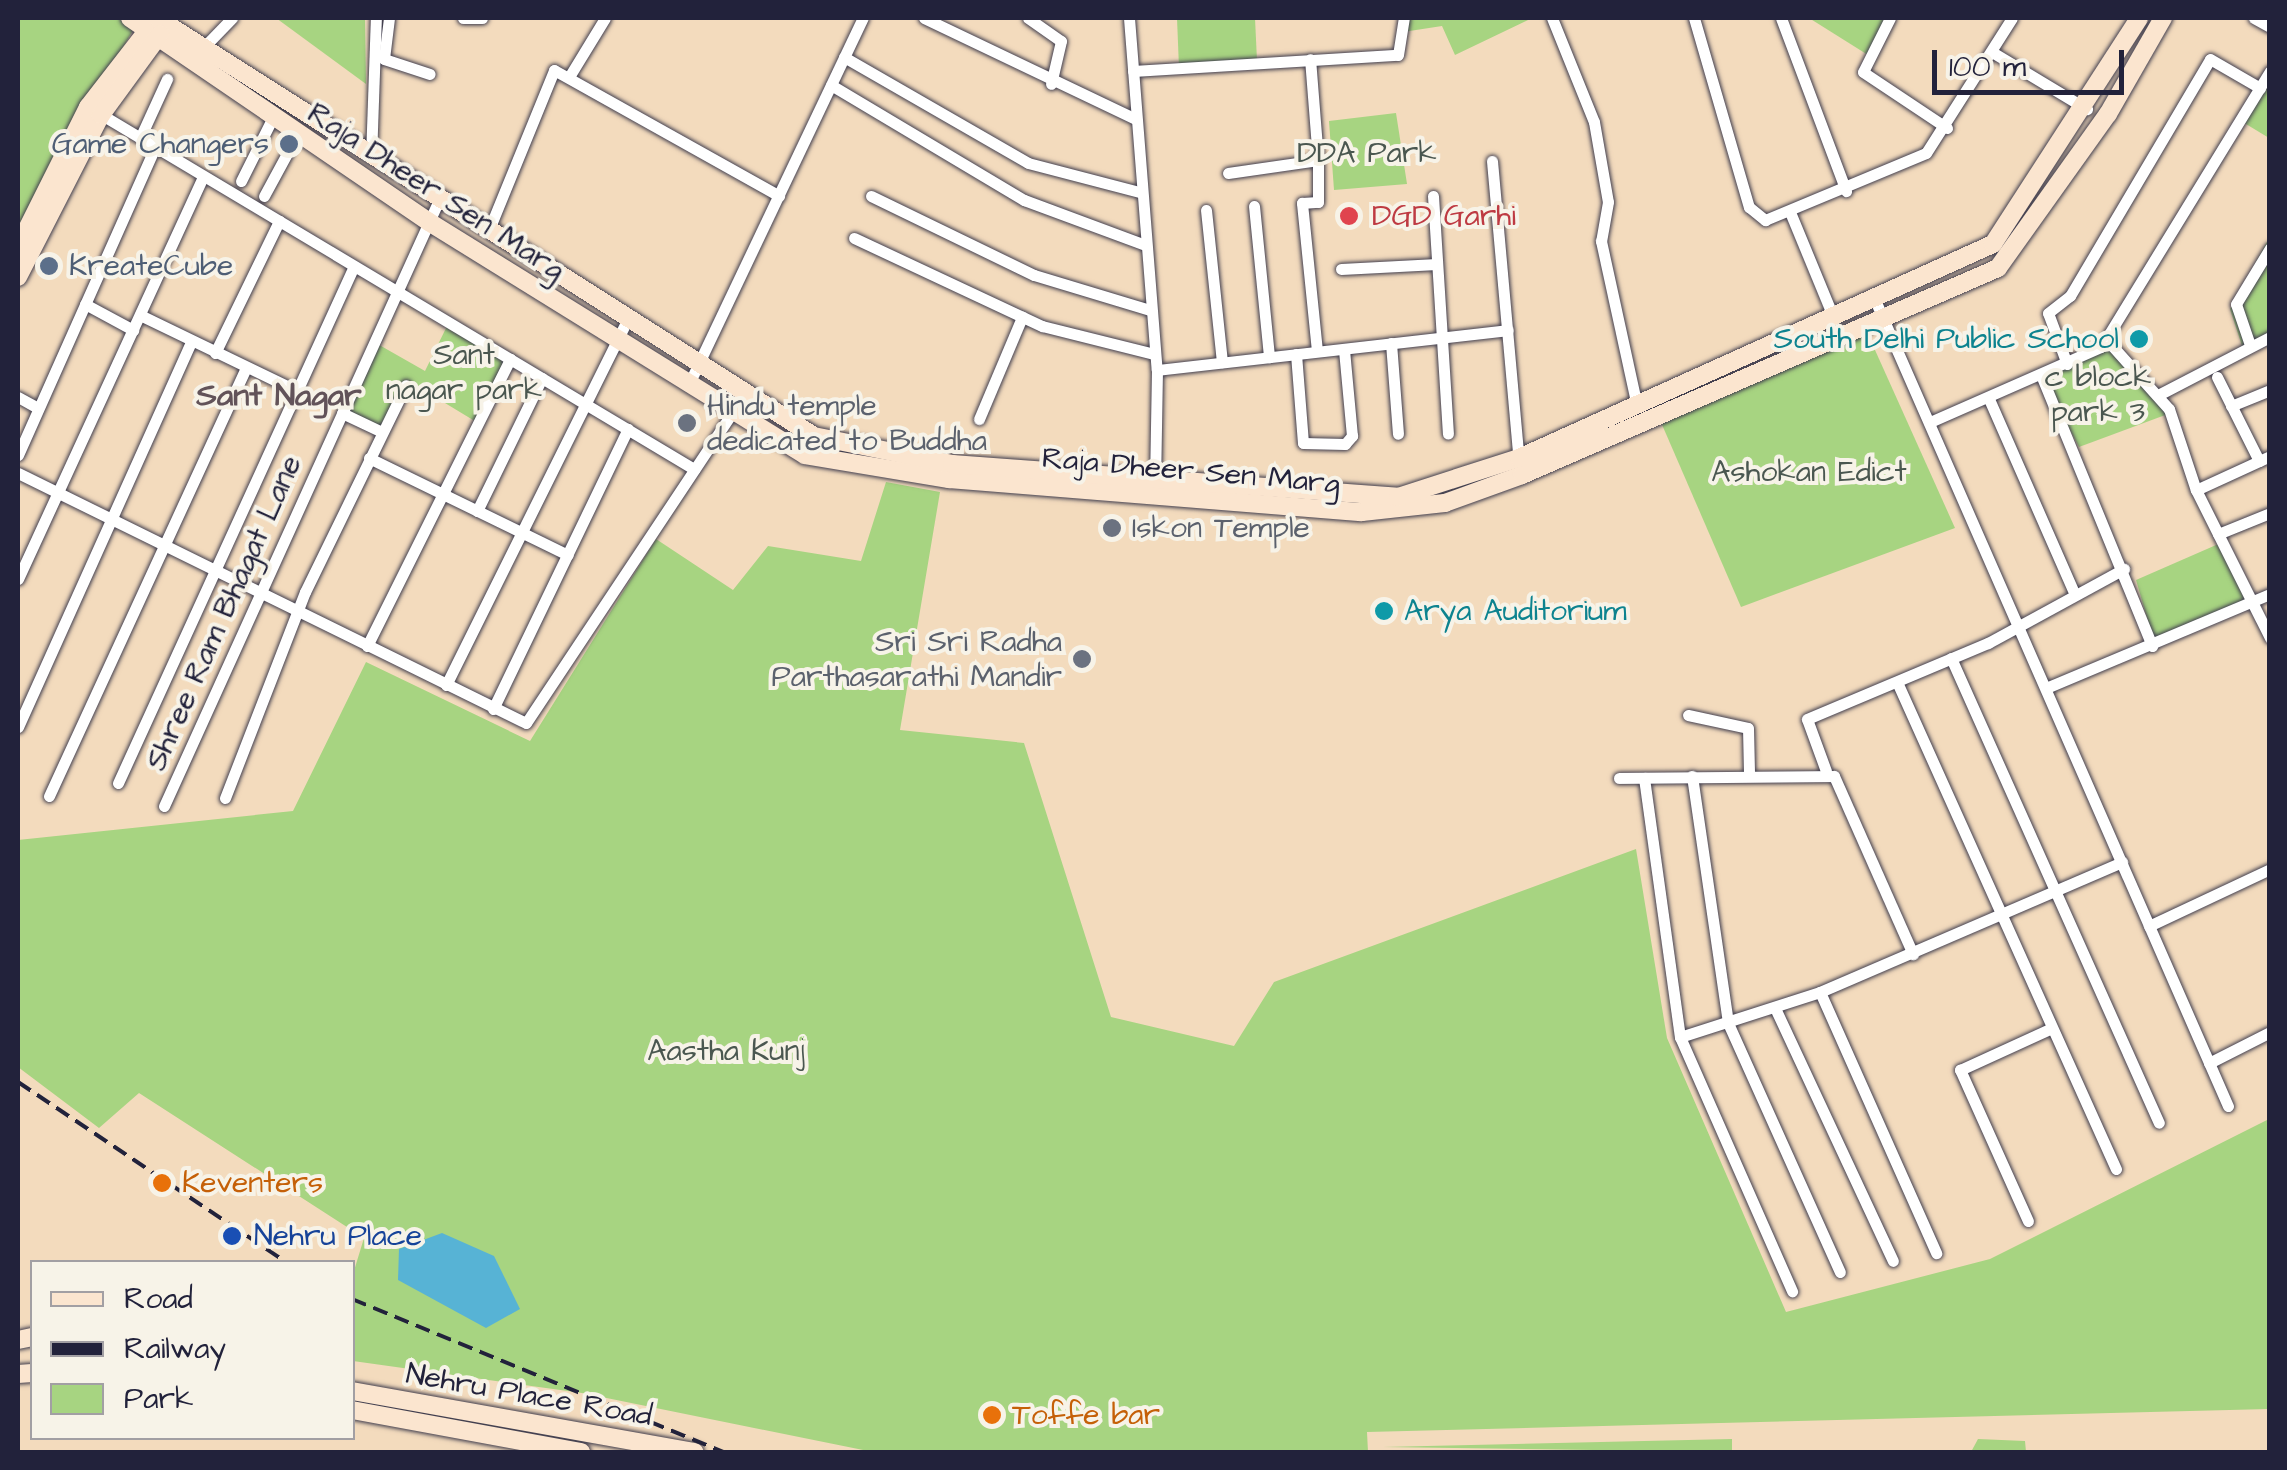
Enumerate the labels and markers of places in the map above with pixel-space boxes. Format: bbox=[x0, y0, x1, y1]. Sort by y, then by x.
place label: Game Changers bbox=[52, 126, 269, 162]
marker: Game Changers bbox=[278, 133, 300, 155]
place label: DGD Garhi bbox=[1372, 198, 1516, 234]
marker: DGD Garhi bbox=[1336, 203, 1362, 229]
place label: KreateCube bbox=[69, 248, 233, 284]
marker: KreateCube bbox=[38, 255, 60, 277]
place label: South Delhi Public School bbox=[1774, 321, 2119, 357]
marker: South Delhi Public School bbox=[2128, 328, 2150, 350]
place label: Hindu temple dedicated to Buddha bbox=[707, 388, 987, 458]
marker: Hindu temple dedicated to Buddha bbox=[676, 412, 698, 434]
place label: Iskon Temple bbox=[1132, 510, 1310, 546]
marker: Iskon Temple bbox=[1101, 517, 1123, 539]
place label: Arya Auditorium bbox=[1404, 593, 1627, 629]
marker: Arya Auditorium bbox=[1373, 600, 1395, 622]
place label: Sri Sri Radha Parthasarathi Mandir bbox=[772, 624, 1062, 694]
marker: Sri Sri Radha Parthasarathi Mandir bbox=[1071, 648, 1093, 670]
place label: Keventers bbox=[182, 1165, 323, 1201]
marker: Keventers bbox=[151, 1172, 173, 1194]
place label: Nehru Place bbox=[254, 1218, 422, 1254]
marker: Nehru Place bbox=[219, 1223, 245, 1249]
place label: Toffe bar bbox=[1012, 1397, 1160, 1433]
marker: Toffe bar bbox=[981, 1404, 1003, 1426]

